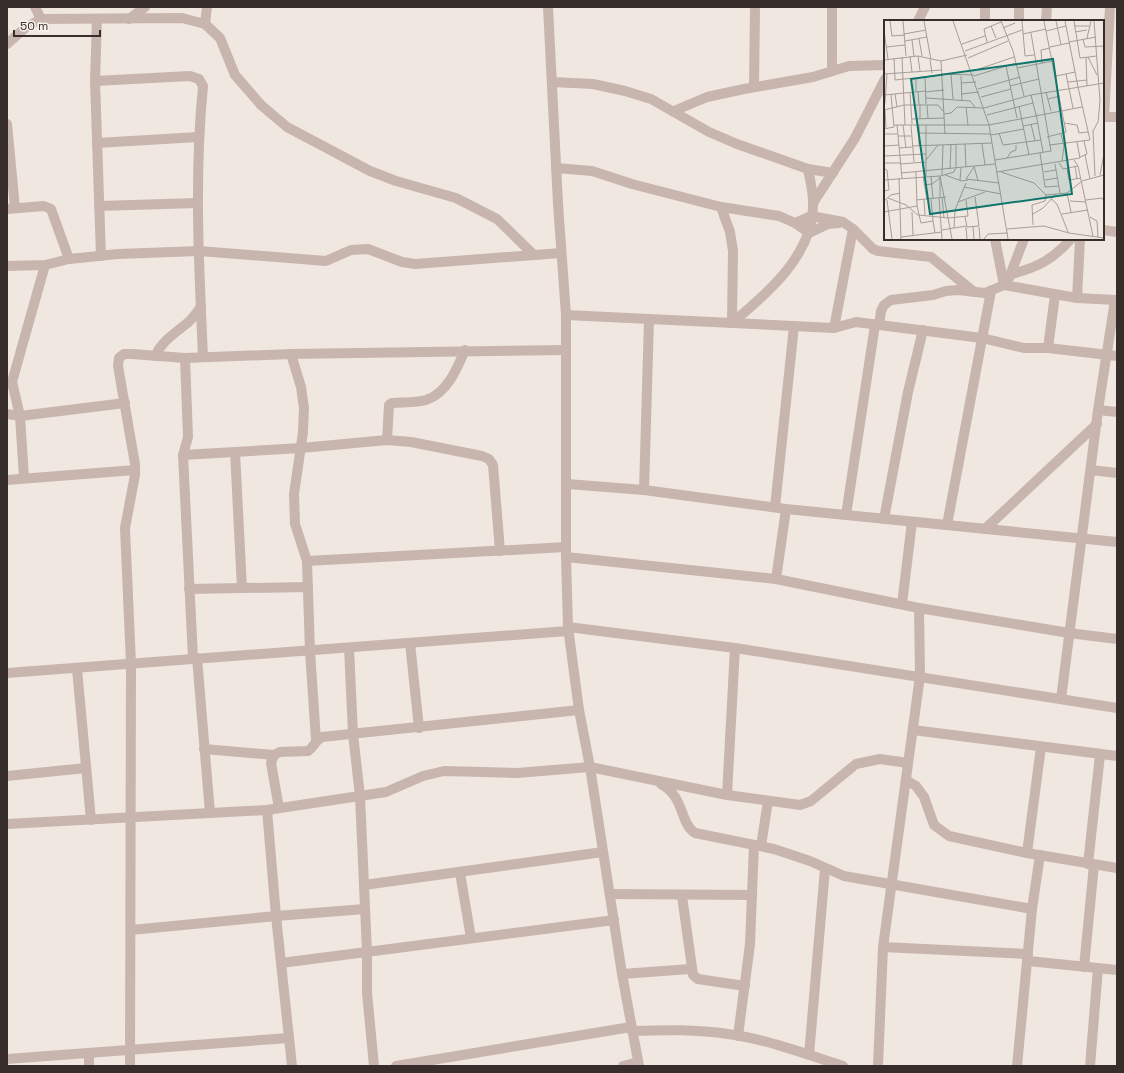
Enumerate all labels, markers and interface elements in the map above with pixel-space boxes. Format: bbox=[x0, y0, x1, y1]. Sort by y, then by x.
scale bar bbox=[14, 12, 100, 38]
text: 50 m bbox=[20, 18, 48, 34]
inset map bbox=[884, 20, 1104, 240]

